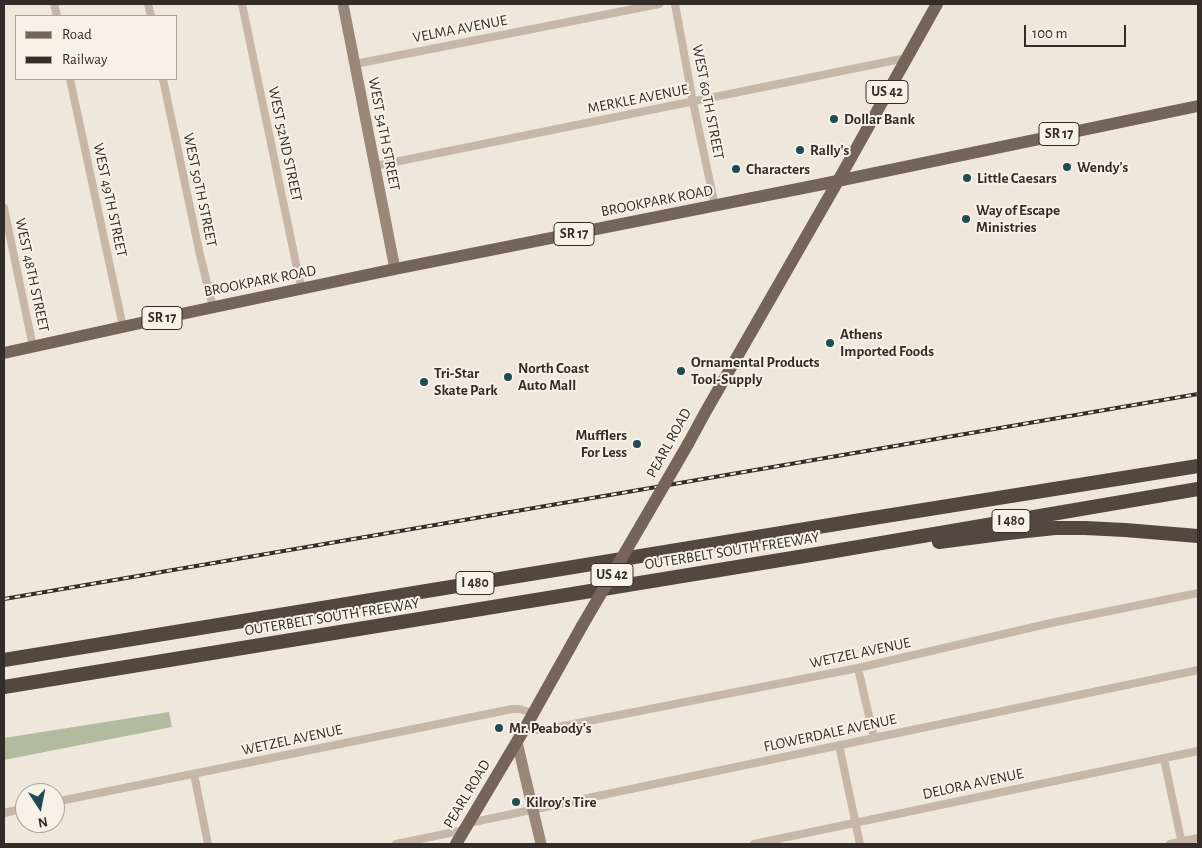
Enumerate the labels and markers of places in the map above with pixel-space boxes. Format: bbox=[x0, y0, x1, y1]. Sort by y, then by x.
place label: Dollar Bank bbox=[844, 110, 915, 128]
marker: Dollar Bank bbox=[828, 113, 840, 125]
place label: Rally's bbox=[810, 141, 849, 159]
marker: Rally's bbox=[794, 144, 806, 156]
place label: Wendy's bbox=[1077, 158, 1128, 176]
place label: Characters bbox=[746, 160, 810, 178]
marker: Wendy's bbox=[1061, 161, 1073, 173]
marker: Characters bbox=[730, 163, 742, 175]
place label: Little Caesars bbox=[977, 169, 1057, 187]
marker: Little Caesars bbox=[961, 172, 973, 184]
place label: Way of Escape Ministries bbox=[976, 201, 1060, 236]
marker: Way of Escape Ministries bbox=[960, 213, 972, 225]
place label: Athens Imported Foods bbox=[840, 325, 934, 360]
marker: Athens Imported Foods bbox=[824, 337, 836, 349]
place label: Ornamental Products Tool-Supply bbox=[691, 353, 820, 388]
place label: North Coast Auto Mall bbox=[518, 359, 589, 394]
place label: Tri-Star Skate Park bbox=[434, 364, 498, 399]
marker: Ornamental Products Tool-Supply bbox=[675, 365, 687, 377]
marker: North Coast Auto Mall bbox=[502, 371, 514, 383]
marker: Tri-Star Skate Park bbox=[418, 376, 430, 388]
place label: Mufflers For Less bbox=[576, 426, 627, 461]
marker: Mufflers For Less bbox=[631, 438, 643, 450]
place label: Mr. Peabody's bbox=[509, 719, 591, 737]
marker: Mr. Peabody's bbox=[493, 722, 505, 734]
place label: Kilroy's Tire bbox=[526, 793, 597, 811]
marker: Kilroy's Tire bbox=[510, 796, 522, 808]

